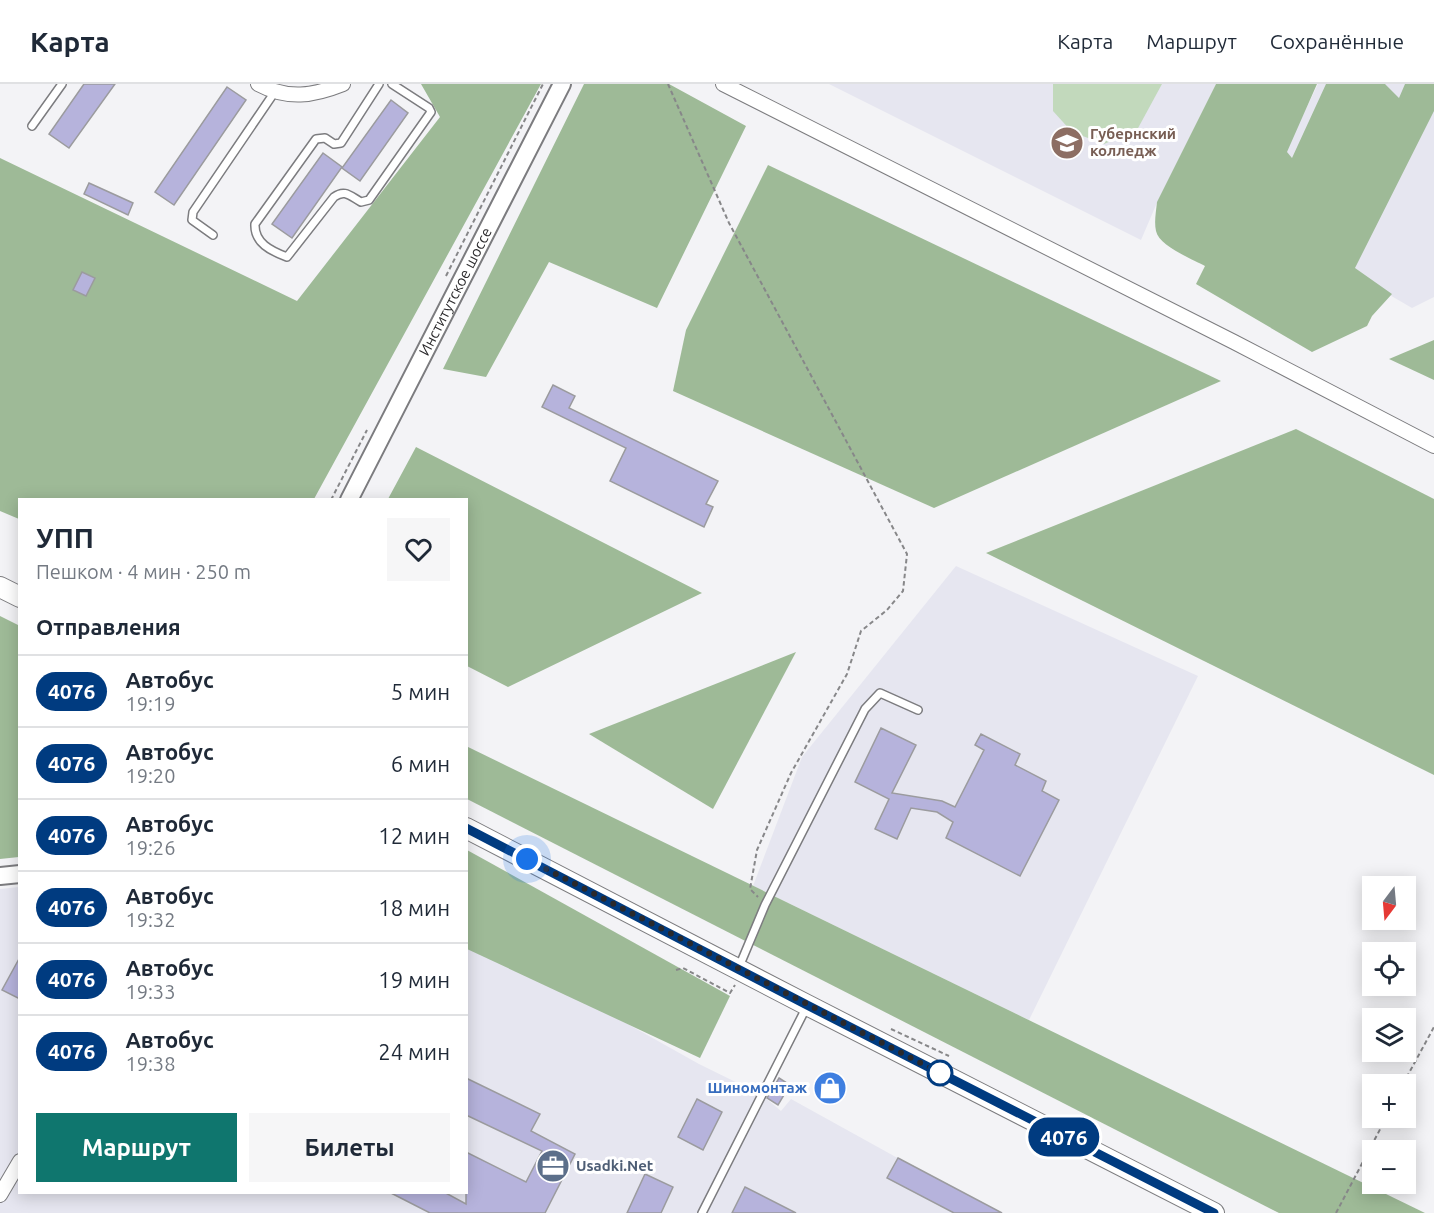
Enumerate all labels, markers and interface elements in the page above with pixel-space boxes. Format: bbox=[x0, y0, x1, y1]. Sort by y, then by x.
text: Карта bbox=[30, 26, 110, 57]
text: Карта bbox=[1057, 29, 1113, 53]
text: Маршрут bbox=[1146, 29, 1237, 53]
text: Сохранённые bbox=[1270, 29, 1404, 53]
school or university icon: Губернский колледж bbox=[1049, 125, 1085, 161]
place label: Губернский колледж bbox=[1090, 125, 1176, 159]
street label: Институтское шоссе bbox=[415, 225, 495, 358]
button: heart bbox=[387, 518, 450, 581]
text: УПП bbox=[36, 522, 94, 553]
text: Пешком · 4 мин · 250 m bbox=[36, 560, 251, 583]
text: Отправления bbox=[36, 614, 181, 639]
text: Автобус bbox=[125, 667, 214, 692]
text: 4076 bbox=[48, 679, 95, 703]
text: 5 мин bbox=[391, 679, 450, 704]
text: 19:19 bbox=[125, 692, 175, 715]
text: Автобус bbox=[125, 739, 214, 764]
text: 4076 bbox=[48, 751, 95, 775]
text: 6 мин bbox=[391, 751, 450, 776]
text: 19:20 bbox=[125, 764, 175, 787]
text: Автобус bbox=[125, 811, 214, 836]
text: 4076 bbox=[48, 823, 95, 847]
text: 12 мин bbox=[378, 823, 450, 848]
text: 19:26 bbox=[125, 836, 175, 859]
your location bbox=[512, 844, 542, 874]
north arrow bbox=[1362, 876, 1416, 930]
map controls bbox=[1362, 876, 1416, 1194]
text: Автобус bbox=[125, 883, 214, 908]
text: 4076 bbox=[48, 895, 95, 919]
text: 18 мин bbox=[378, 895, 450, 920]
text: 19:32 bbox=[125, 908, 175, 931]
button: locate bbox=[1362, 942, 1416, 996]
text: Автобус bbox=[125, 955, 214, 980]
text: 4076 bbox=[48, 967, 95, 991]
text: 19 мин bbox=[378, 967, 450, 992]
text: 19:33 bbox=[125, 980, 175, 1003]
button: layers bbox=[1362, 1008, 1416, 1062]
text: Автобус bbox=[125, 1027, 214, 1052]
text: 4076 bbox=[48, 1039, 95, 1063]
text: 24 мин bbox=[378, 1039, 450, 1064]
text: 19:38 bbox=[125, 1052, 175, 1075]
unlabelled marker bbox=[927, 1060, 953, 1086]
shop icon: Шиномонтаж bbox=[812, 1070, 848, 1106]
button: + bbox=[1362, 1074, 1416, 1128]
place label: Шиномонтаж bbox=[708, 1079, 808, 1096]
button: Маршрут bbox=[36, 1113, 237, 1182]
button: Билеты bbox=[249, 1113, 450, 1182]
line badge: 4076 bbox=[1022, 1118, 1106, 1156]
text: 4076 bbox=[1040, 1125, 1088, 1149]
button: − bbox=[1362, 1140, 1416, 1194]
office icon: Usadki.Net bbox=[535, 1148, 571, 1184]
place label: Usadki.Net bbox=[576, 1157, 654, 1174]

